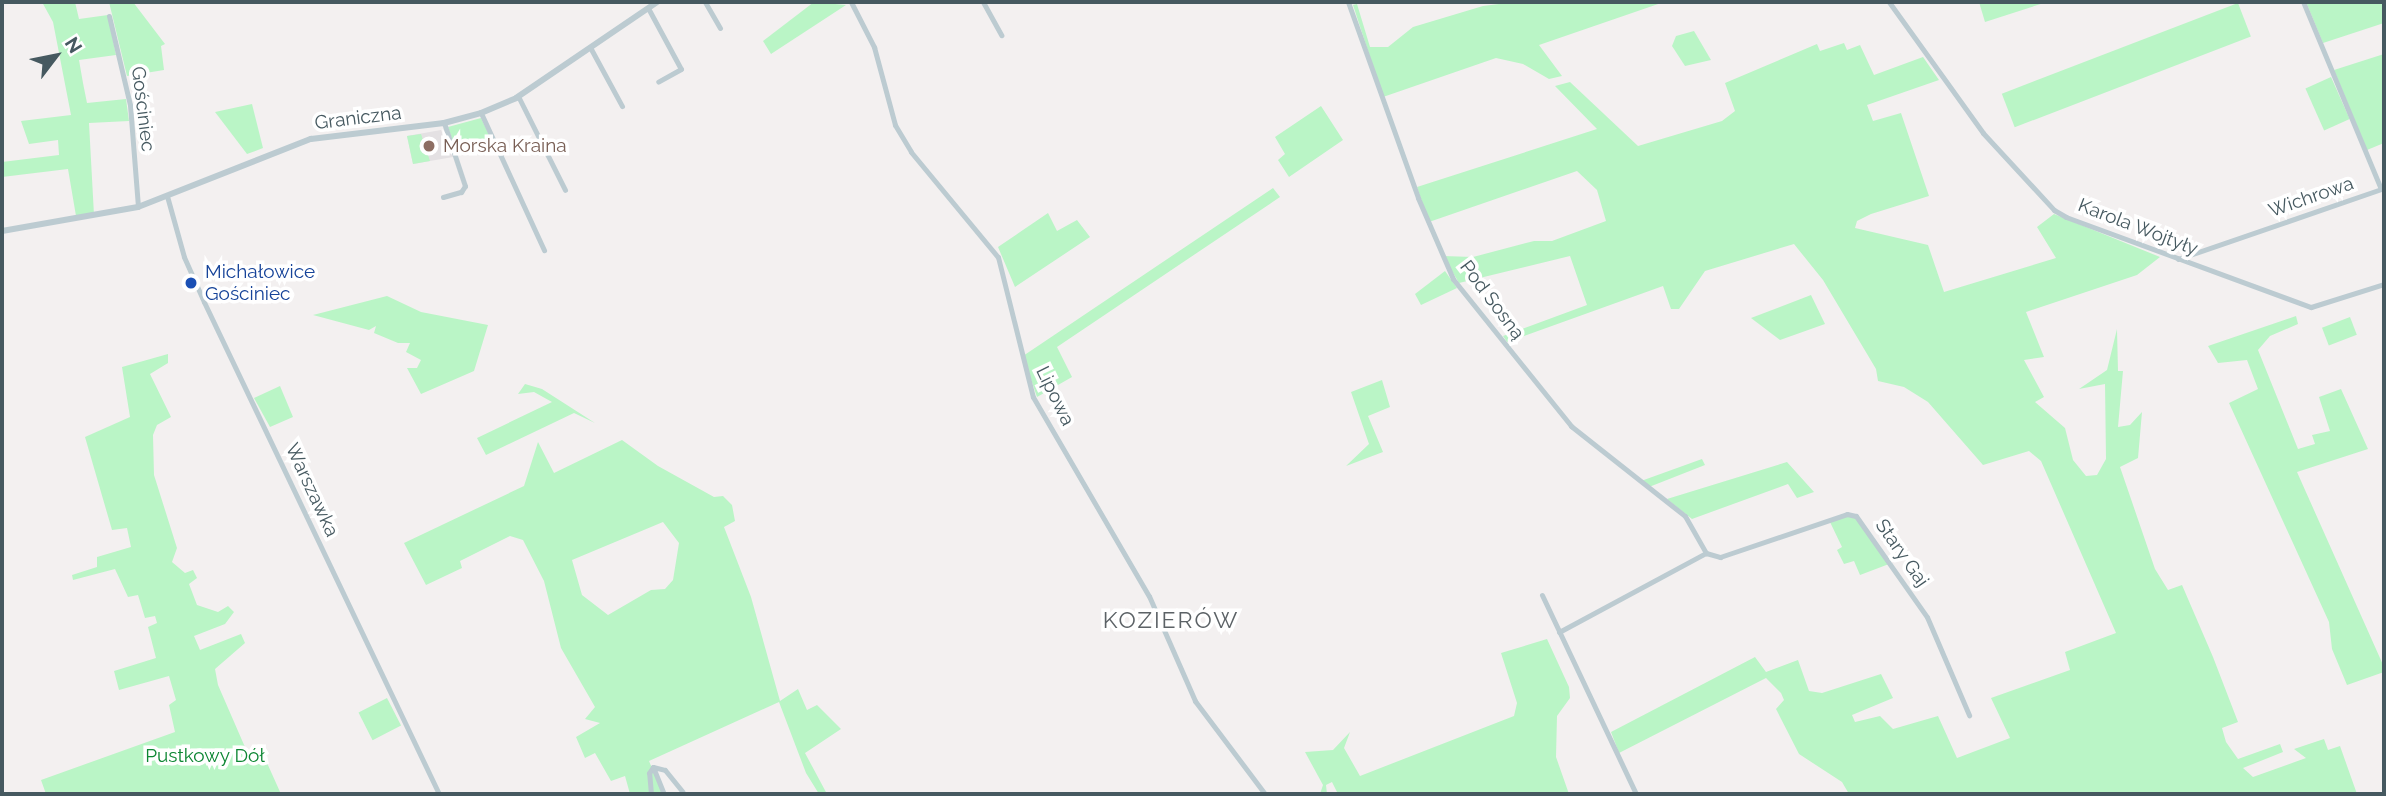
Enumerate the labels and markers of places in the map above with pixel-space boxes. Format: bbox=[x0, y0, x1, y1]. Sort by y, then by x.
place label: Morska Kraina bbox=[443, 135, 567, 157]
marker: Morska Kraina bbox=[421, 138, 437, 154]
place label: Michałowice Gościniec bbox=[205, 261, 315, 305]
marker: Michałowice Gościniec bbox=[183, 275, 199, 291]

